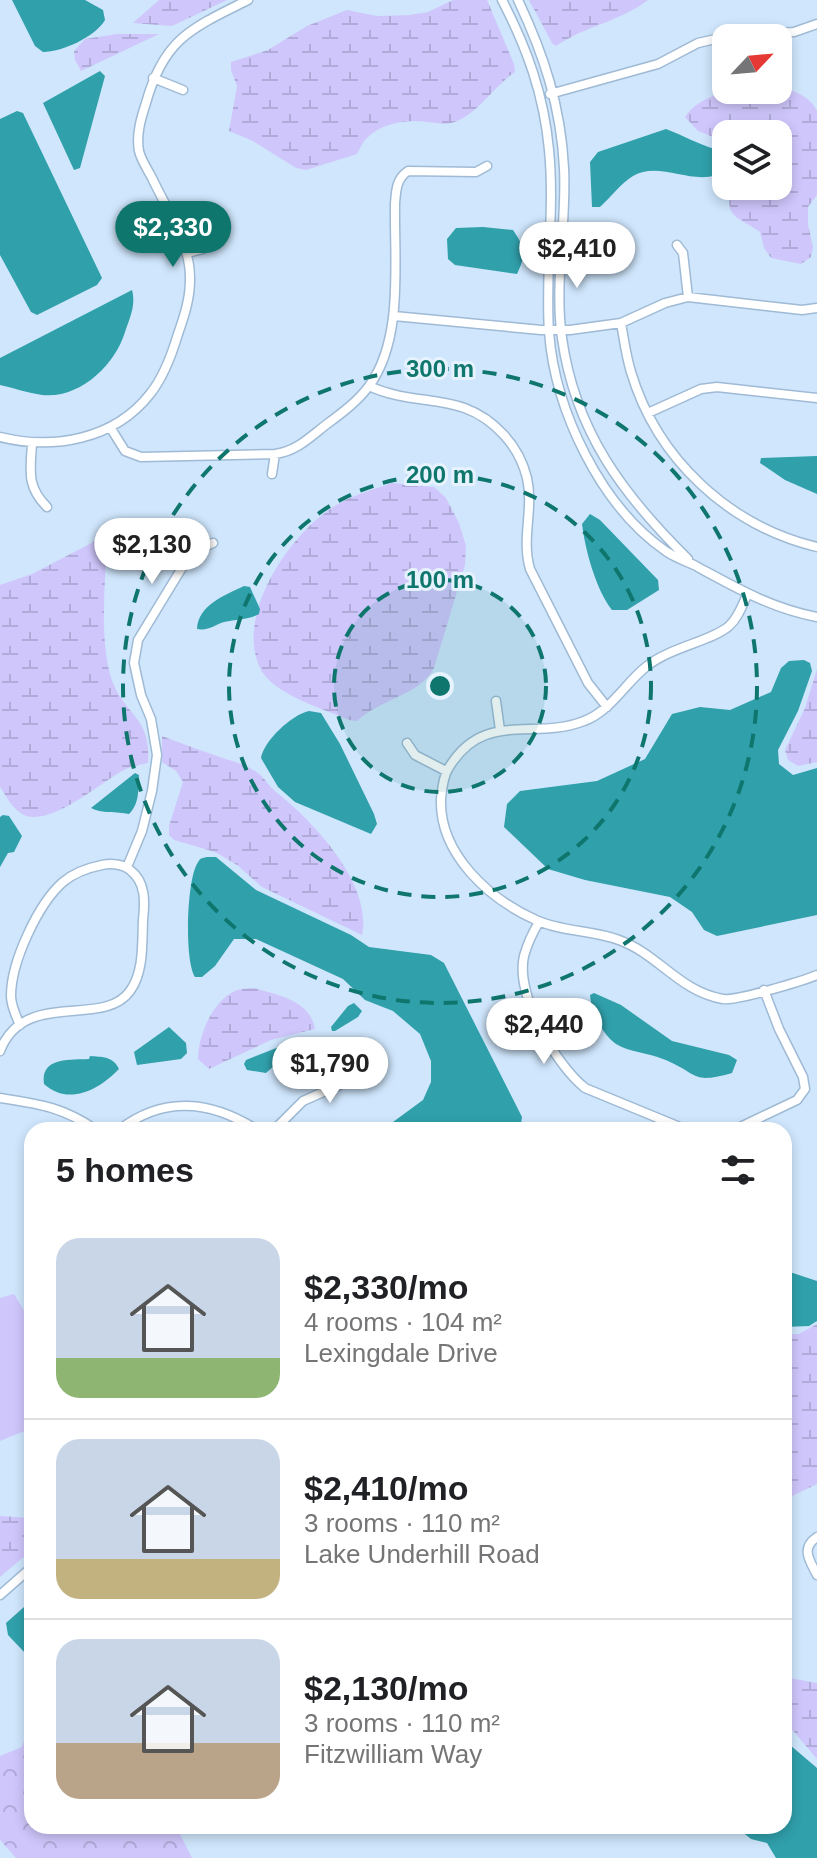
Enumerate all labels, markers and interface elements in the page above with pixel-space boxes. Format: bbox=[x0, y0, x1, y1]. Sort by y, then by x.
north arrow bbox=[712, 24, 792, 104]
map controls bbox=[712, 24, 792, 200]
button: layers bbox=[712, 120, 792, 200]
pin: $2,330 bbox=[108, 201, 238, 269]
text: $2,330 bbox=[133, 212, 213, 242]
pin: $2,410 bbox=[512, 222, 642, 290]
text: $2,410 bbox=[537, 233, 617, 263]
text: 300 m bbox=[406, 355, 474, 382]
text: 200 m bbox=[406, 461, 474, 488]
pin: $2,130 bbox=[87, 518, 217, 586]
text: $2,130 bbox=[112, 529, 192, 559]
text: 100 m bbox=[406, 566, 474, 593]
centre of rings bbox=[426, 672, 454, 700]
pin: $2,440 bbox=[479, 998, 609, 1066]
text: $2,440 bbox=[504, 1009, 584, 1039]
pin: $1,790 bbox=[265, 1037, 395, 1105]
text: $1,790 bbox=[290, 1048, 370, 1078]
icon: filters bbox=[716, 1148, 760, 1192]
text: 5 homes bbox=[56, 1151, 194, 1189]
text: $2,330/mo bbox=[304, 1268, 468, 1306]
icon: home bbox=[120, 1270, 216, 1366]
text: 4 rooms · 104 m² bbox=[304, 1307, 502, 1337]
text: Lexingdale Drive bbox=[304, 1338, 498, 1368]
text: $2,410/mo bbox=[304, 1469, 468, 1507]
icon: home bbox=[120, 1471, 216, 1567]
text: 3 rooms · 110 m² bbox=[304, 1508, 500, 1538]
text: Lake Underhill Road bbox=[304, 1539, 540, 1569]
text: $2,130/mo bbox=[304, 1669, 468, 1707]
icon: home bbox=[120, 1671, 216, 1767]
text: 3 rooms · 110 m² bbox=[304, 1708, 500, 1738]
text: Fitzwilliam Way bbox=[304, 1739, 482, 1769]

